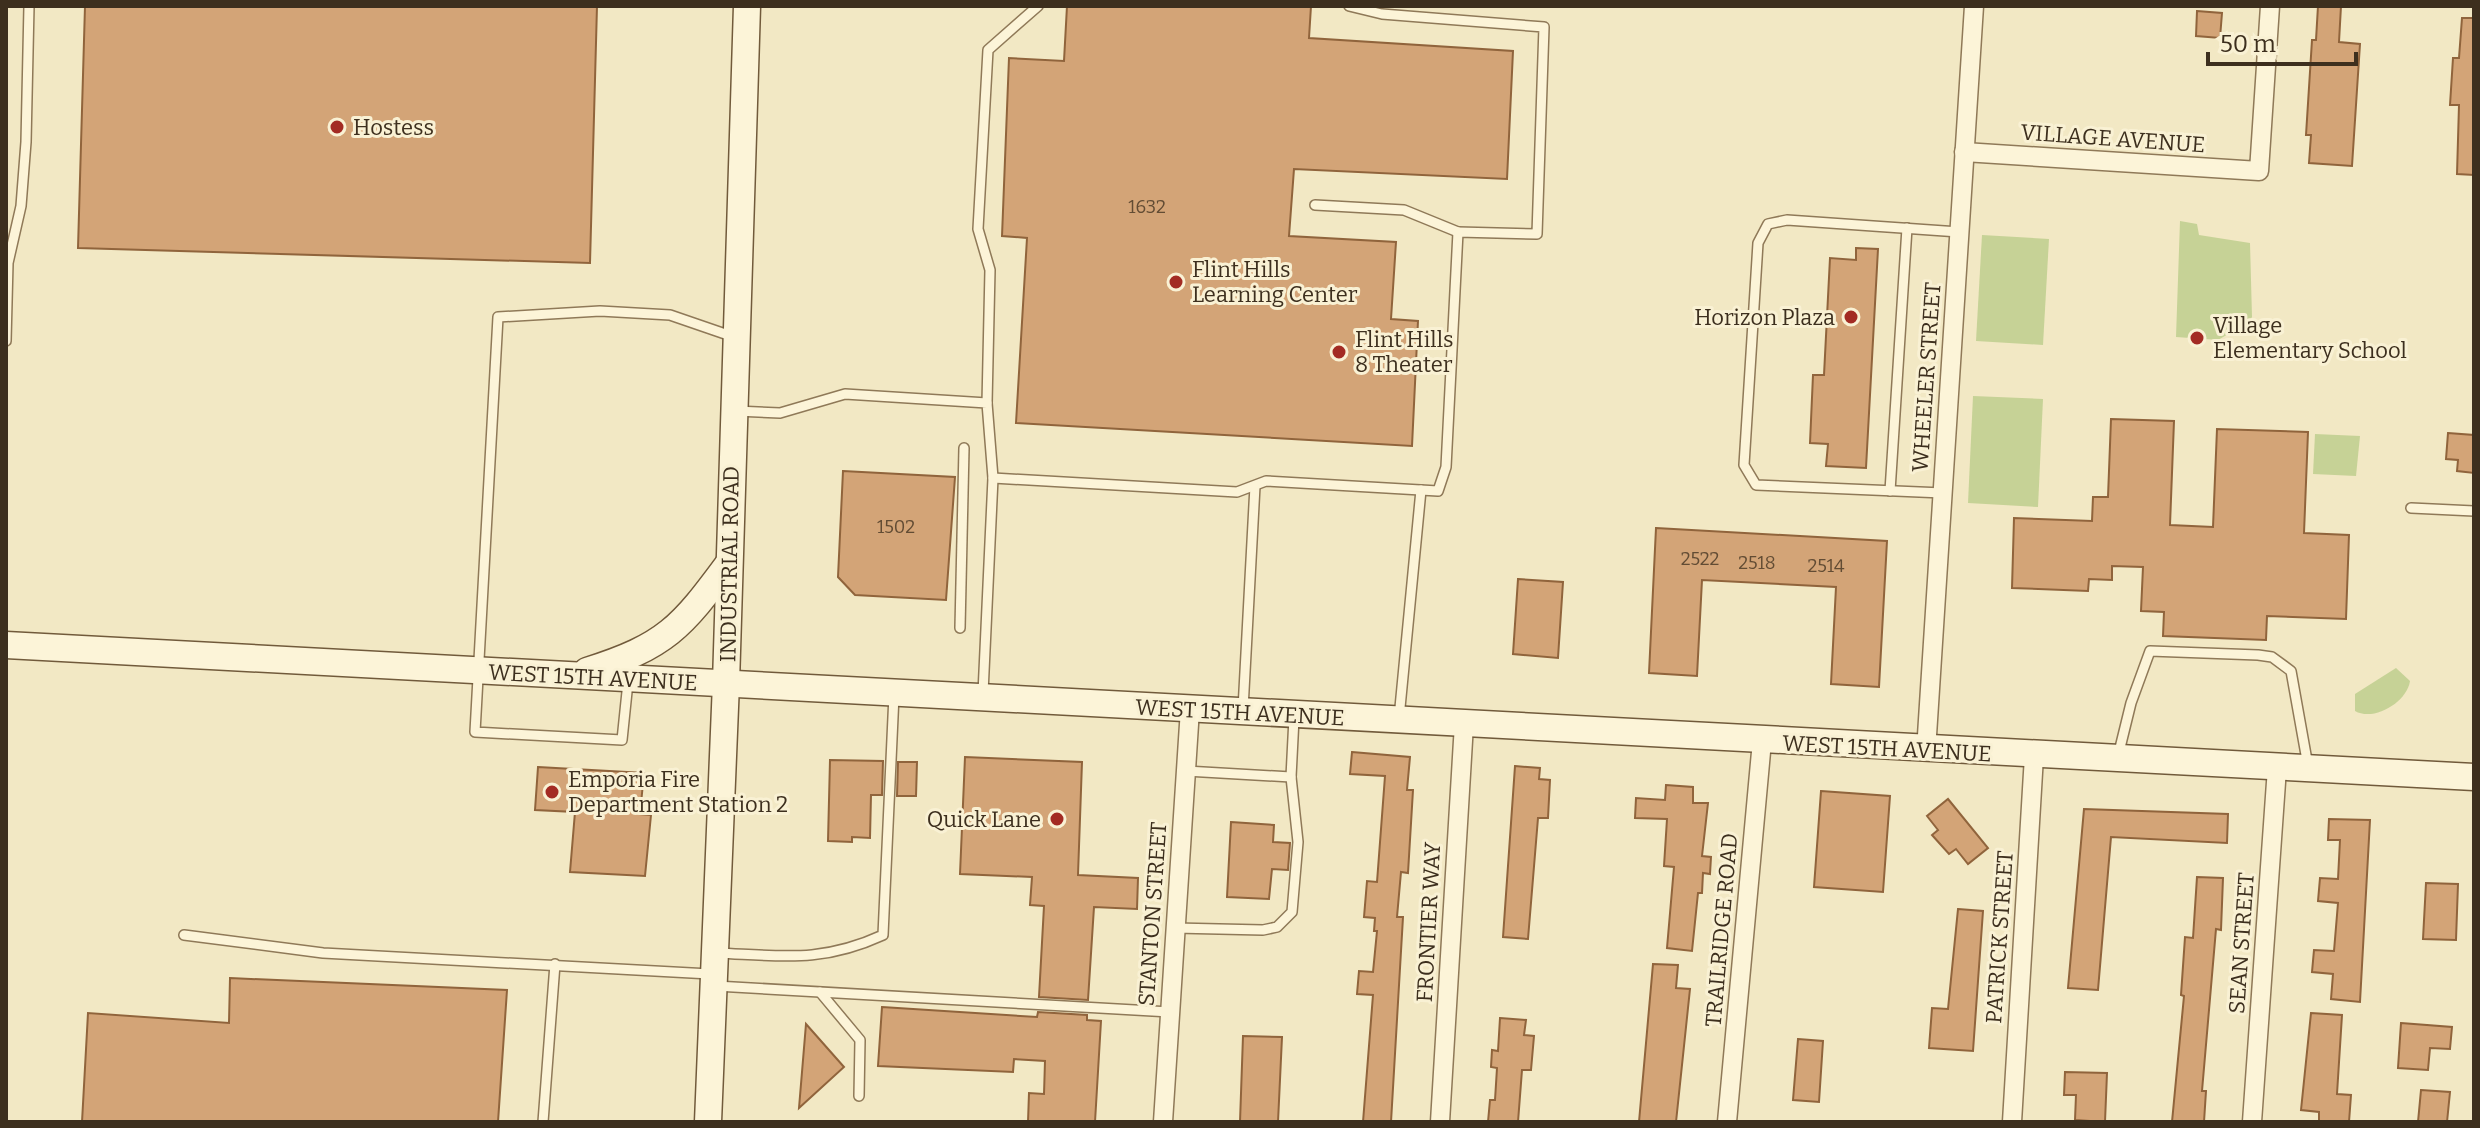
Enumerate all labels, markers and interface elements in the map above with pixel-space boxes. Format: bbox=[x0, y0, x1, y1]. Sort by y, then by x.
scale bar bbox=[2208, 16, 2356, 66]
text: 50 m bbox=[2220, 30, 2276, 58]
place label: Hostess bbox=[353, 114, 434, 141]
marker: Hostess bbox=[328, 118, 346, 136]
street label: VILLAGE AVENUE bbox=[2020, 119, 2206, 158]
house number: 1632 bbox=[1128, 196, 1166, 218]
place label: Flint Hills Learning Center bbox=[1192, 256, 1358, 308]
marker: Flint Hills Learning Center bbox=[1167, 273, 1185, 291]
street label: WHEELER STREET bbox=[1906, 281, 1947, 473]
place label: Horizon Plaza bbox=[1694, 304, 1835, 331]
marker: Horizon Plaza bbox=[1842, 308, 1860, 326]
place label: Village Elementary School bbox=[2213, 312, 2407, 364]
place label: Flint Hills 8 Theater bbox=[1355, 326, 1454, 378]
marker: Village Elementary School bbox=[2188, 329, 2206, 347]
marker: Flint Hills 8 Theater bbox=[1330, 343, 1348, 361]
street label: INDUSTRIAL ROAD bbox=[714, 466, 745, 662]
house number: 1502 bbox=[877, 516, 915, 538]
house number: 2522 bbox=[1681, 548, 1719, 570]
house number: 2518 bbox=[1738, 552, 1776, 574]
house number: 2514 bbox=[1807, 555, 1845, 577]
street label: WEST 15TH AVENUE bbox=[488, 659, 698, 696]
street label: WEST 15TH AVENUE bbox=[1135, 694, 1345, 731]
street label: WEST 15TH AVENUE bbox=[1782, 730, 1992, 767]
place label: Emporia Fire Department Station 2 bbox=[568, 766, 788, 818]
marker: Emporia Fire Department Station 2 bbox=[543, 783, 561, 801]
place label: Quick Lane bbox=[927, 806, 1041, 833]
marker: Quick Lane bbox=[1048, 810, 1066, 828]
street label: STANTON STREET bbox=[1133, 821, 1172, 1007]
street label: TRAILRIDGE ROAD bbox=[1700, 832, 1743, 1028]
street label: FRONTIER WAY bbox=[1411, 840, 1446, 1003]
street label: PATRICK STREET bbox=[1980, 850, 2019, 1024]
street label: SEAN STREET bbox=[2223, 871, 2260, 1015]

